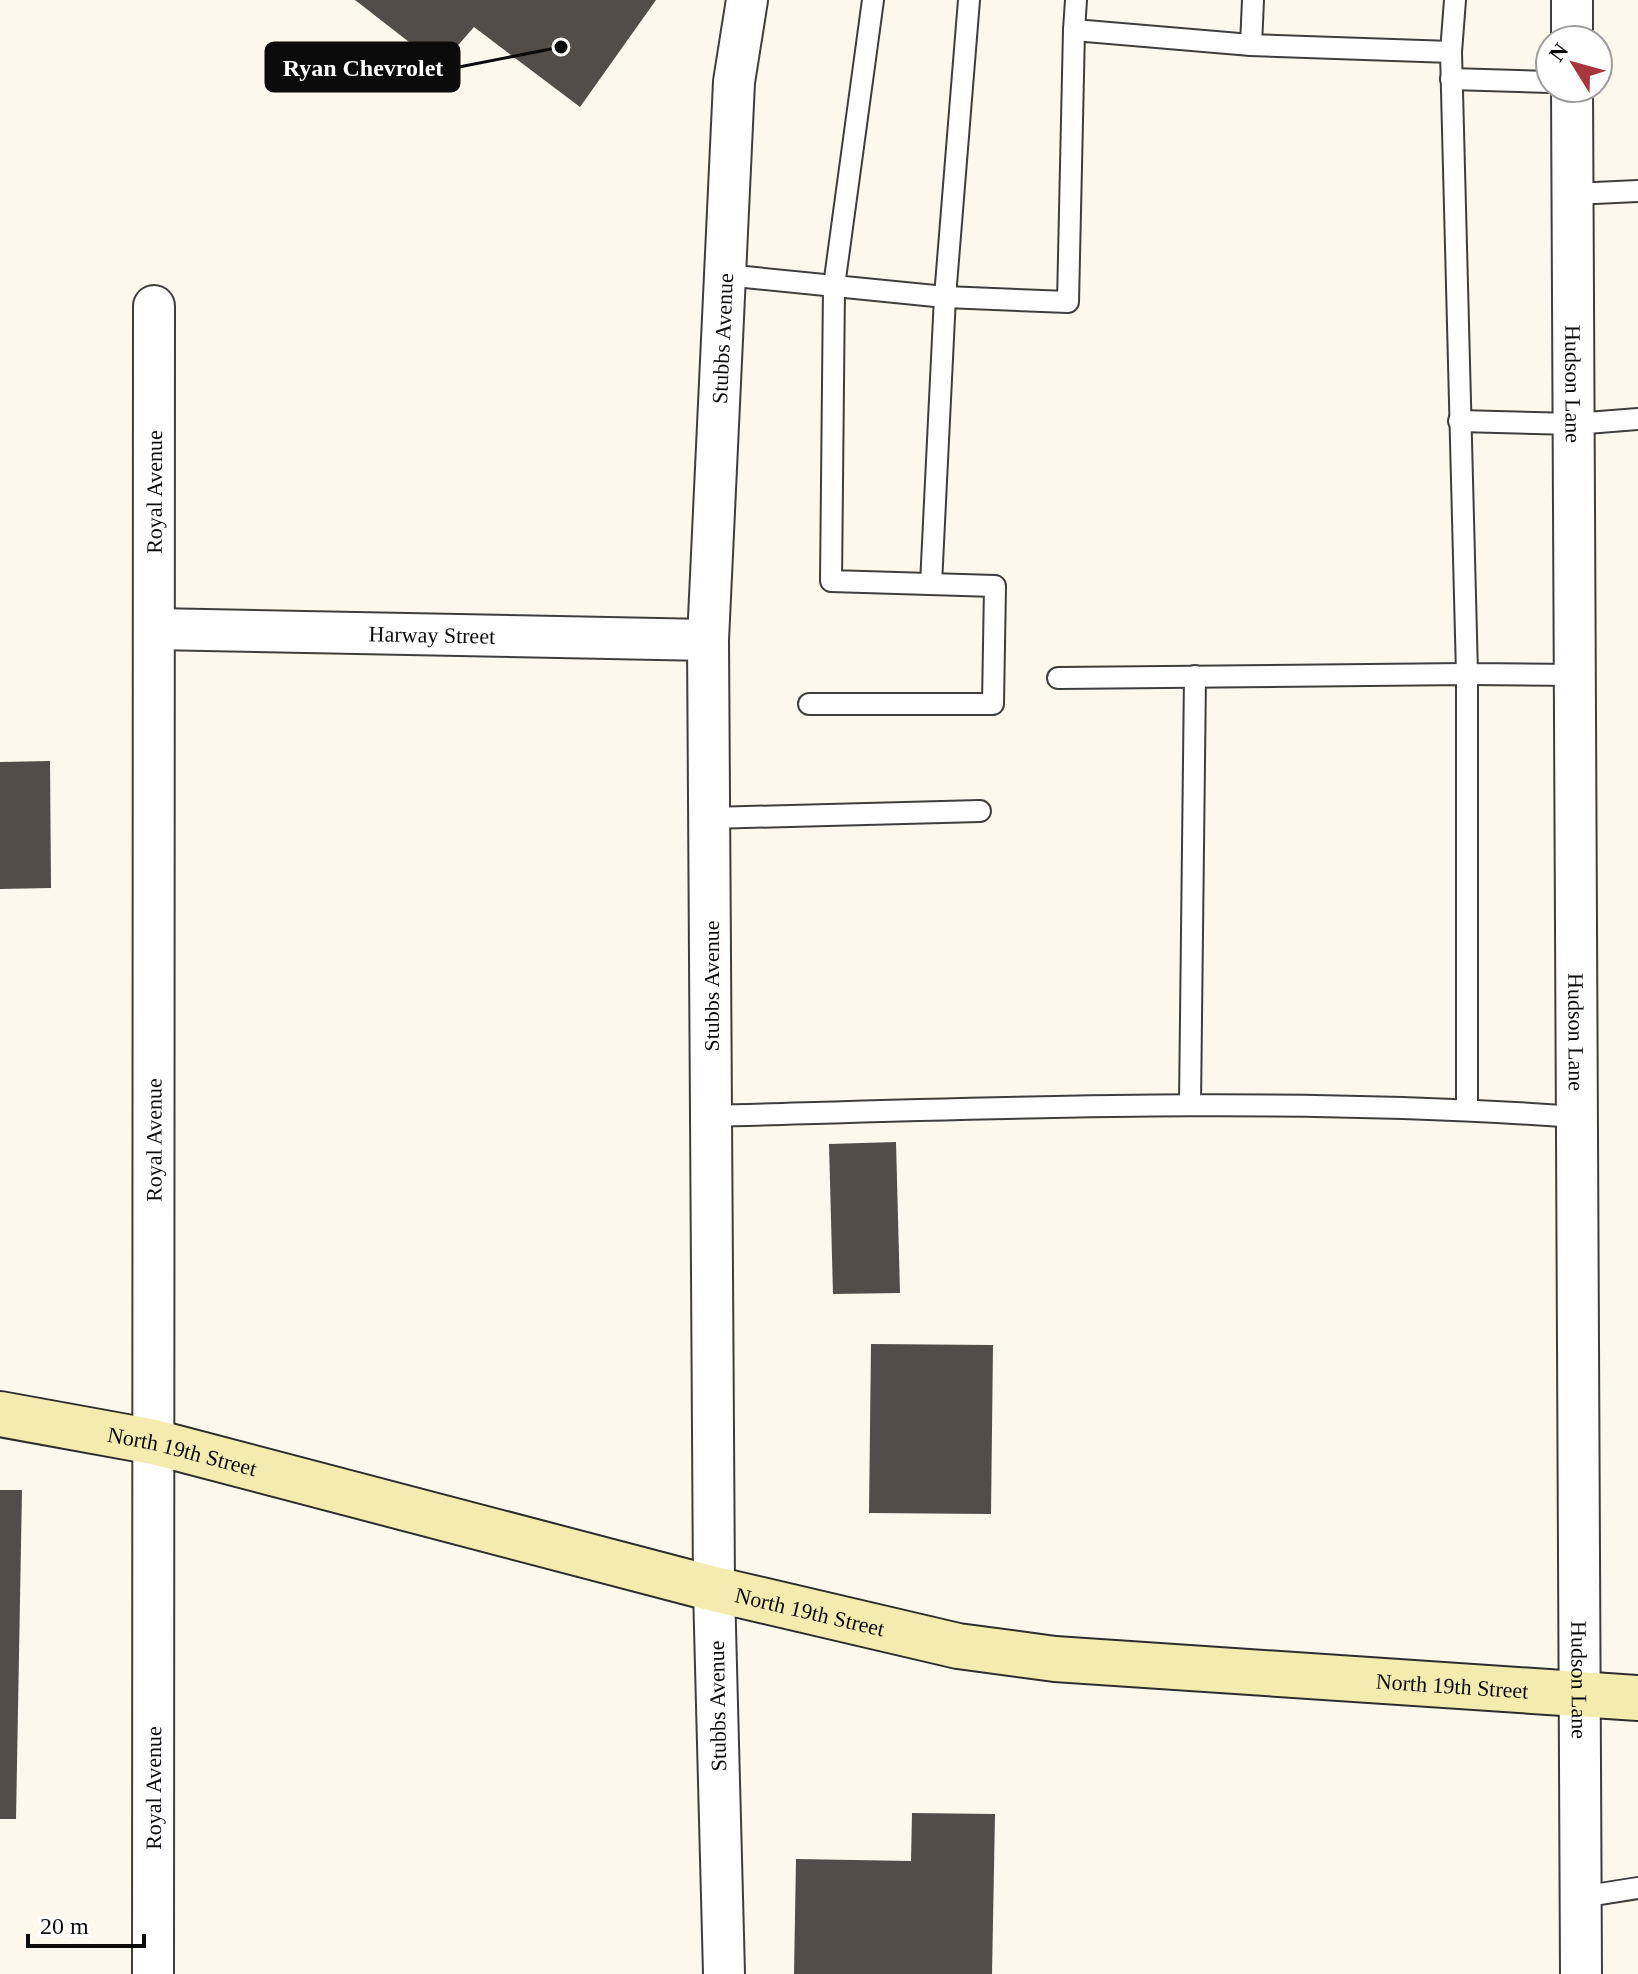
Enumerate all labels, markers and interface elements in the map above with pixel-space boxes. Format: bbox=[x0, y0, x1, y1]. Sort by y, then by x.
north arrow bbox=[1534, 24, 1614, 104]
text: N bbox=[1544, 38, 1573, 66]
callout: Ryan Chevrolet bbox=[266, 43, 459, 91]
text: Ryan Chevrolet bbox=[283, 55, 443, 81]
street label: Stubbs Avenue bbox=[707, 272, 738, 405]
street label: Hudson Lane bbox=[1560, 325, 1586, 443]
street label: Royal Avenue bbox=[142, 430, 167, 554]
street label: Harway Street bbox=[368, 621, 495, 649]
street label: Stubbs Avenue bbox=[699, 921, 724, 1051]
street label: Hudson Lane bbox=[1563, 973, 1589, 1091]
street label: Royal Avenue bbox=[141, 1078, 167, 1202]
street label: North 19th Street bbox=[105, 1422, 259, 1481]
street label: North 19th Street bbox=[733, 1582, 887, 1641]
street label: Hudson Lane bbox=[1566, 1621, 1592, 1739]
street label: Stubbs Avenue bbox=[704, 1640, 731, 1772]
street label: North 19th Street bbox=[1375, 1668, 1529, 1704]
street label: Royal Avenue bbox=[141, 1726, 166, 1850]
scale bar bbox=[28, 1898, 144, 1948]
text: 20 m bbox=[40, 1913, 89, 1939]

